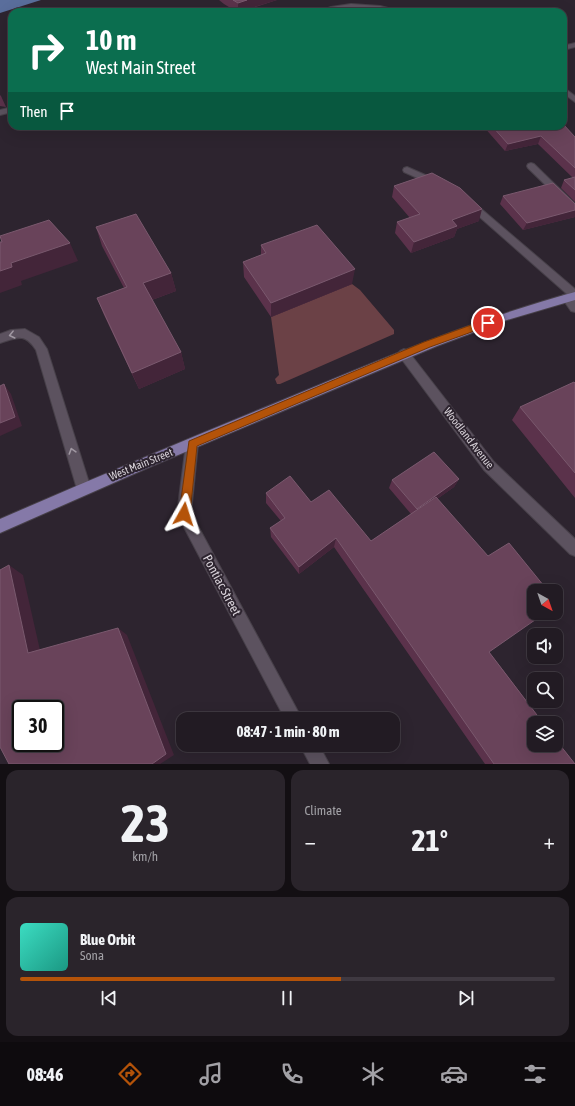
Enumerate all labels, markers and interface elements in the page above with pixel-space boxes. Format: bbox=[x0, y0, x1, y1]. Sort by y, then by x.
icon: right bbox=[20, 24, 72, 76]
text: 10 m bbox=[86, 24, 136, 56]
text: West Main Street bbox=[86, 57, 196, 78]
icon: arrive bbox=[56, 100, 78, 122]
text: Then bbox=[20, 103, 48, 120]
pin bbox=[471, 306, 505, 340]
icon: arrive bbox=[477, 312, 499, 334]
one-way arrow bbox=[8, 330, 15, 339]
street label: Woodland Avenue bbox=[442, 405, 496, 471]
street label: West Main Street bbox=[108, 446, 174, 482]
one-way arrow bbox=[68, 448, 77, 455]
position arrow bbox=[163, 493, 205, 535]
street label: Pontiac Street bbox=[200, 552, 244, 618]
north arrow bbox=[527, 584, 563, 620]
map controls bbox=[527, 584, 563, 752]
button: sound bbox=[527, 628, 563, 664]
button: search bbox=[527, 672, 563, 708]
speed limit sign: 30 bbox=[12, 700, 64, 752]
button: layers bbox=[527, 716, 563, 752]
text: 08:47 · 1 min · 80 m bbox=[236, 723, 340, 740]
text: 23 bbox=[121, 793, 170, 853]
text: Climate bbox=[305, 803, 342, 818]
text: 21° bbox=[412, 823, 448, 857]
text: − bbox=[305, 828, 316, 854]
text: + bbox=[544, 828, 555, 854]
text: km/h bbox=[132, 849, 158, 864]
text: Blue Orbit bbox=[80, 931, 135, 948]
text: Sona bbox=[80, 948, 104, 963]
icon: previous bbox=[98, 987, 120, 1009]
icon: pause bbox=[276, 987, 298, 1009]
icon: next bbox=[455, 987, 477, 1009]
icon: directions bbox=[116, 1060, 144, 1088]
icon: music bbox=[197, 1060, 225, 1088]
icon: phone bbox=[278, 1060, 306, 1088]
icon: climate bbox=[359, 1060, 387, 1088]
icon: car bbox=[440, 1060, 468, 1088]
icon: filters bbox=[521, 1060, 549, 1088]
text: 08:46 bbox=[26, 1064, 63, 1085]

